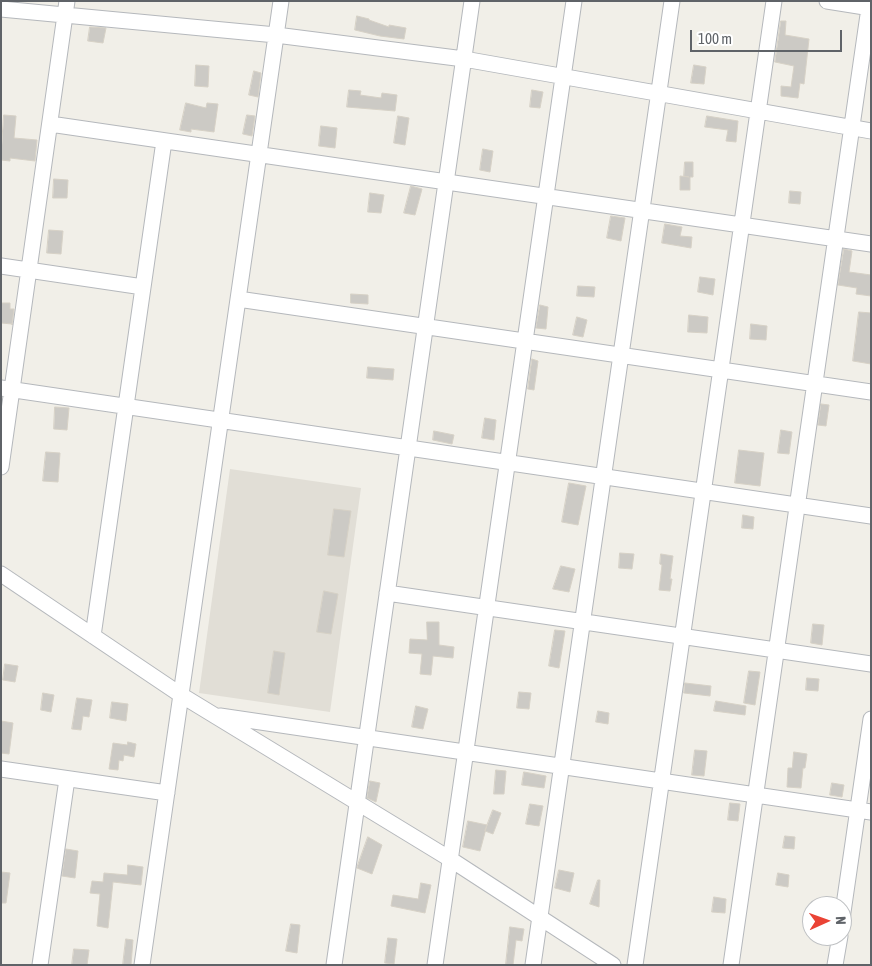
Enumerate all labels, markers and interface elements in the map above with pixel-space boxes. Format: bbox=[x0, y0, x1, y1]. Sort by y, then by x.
scale bar bbox=[692, 20, 844, 52]
text: 100 m bbox=[698, 30, 732, 47]
north arrow bbox=[802, 896, 852, 946]
text: N bbox=[833, 916, 849, 925]

